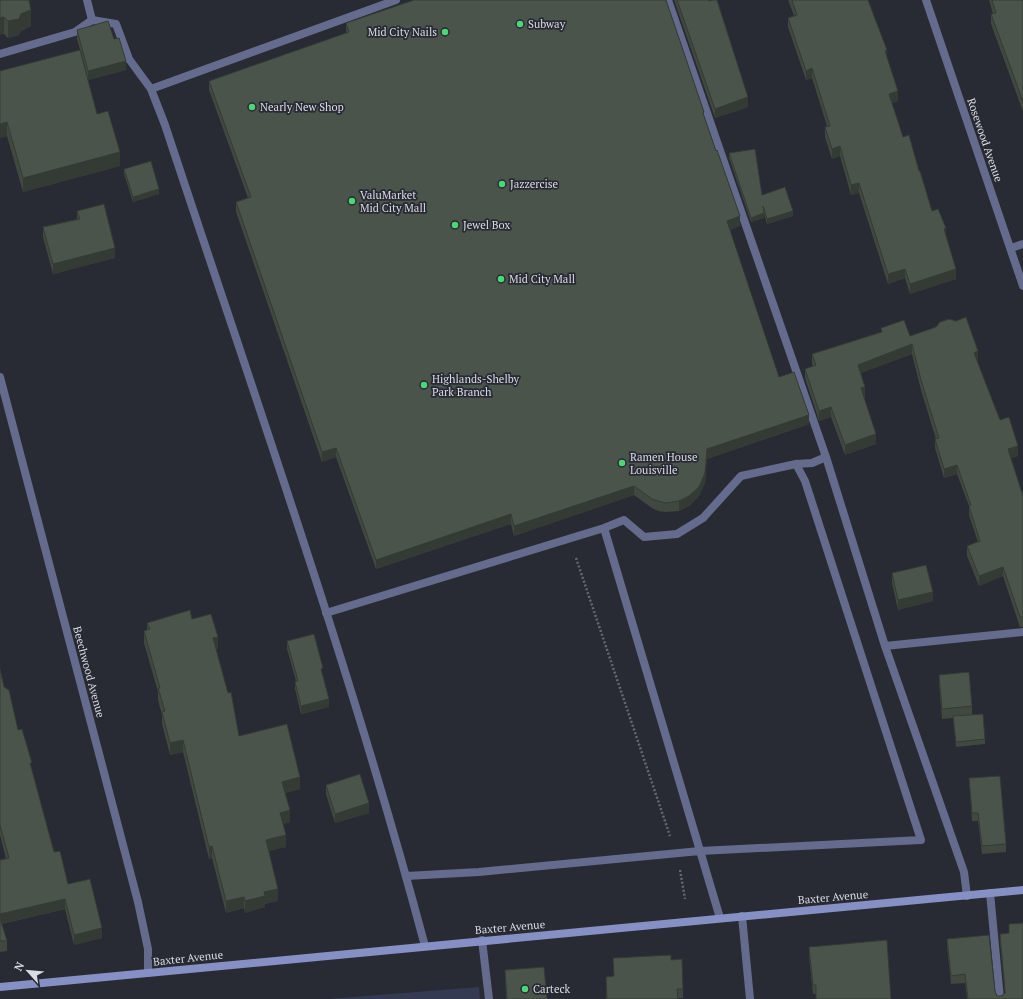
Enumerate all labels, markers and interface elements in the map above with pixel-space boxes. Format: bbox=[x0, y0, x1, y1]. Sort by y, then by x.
place label: Subway bbox=[528, 17, 566, 31]
marker: Subway bbox=[515, 19, 525, 29]
place label: Mid City Nails bbox=[368, 25, 437, 39]
marker: Mid City Nails bbox=[440, 27, 450, 37]
street label: Rosewood Avenue bbox=[964, 96, 1006, 184]
place label: Nearly New Shop bbox=[260, 100, 344, 114]
marker: Nearly New Shop bbox=[247, 102, 257, 112]
place label: Jazzercise bbox=[510, 177, 559, 191]
marker: Jazzercise bbox=[497, 179, 507, 189]
place label: ValuMarket Mid City Mall bbox=[360, 188, 426, 215]
marker: ValuMarket Mid City Mall bbox=[347, 196, 357, 206]
place label: Jewel Box bbox=[463, 218, 510, 232]
marker: Jewel Box bbox=[450, 220, 460, 230]
place label: Mid City Mall bbox=[509, 272, 575, 286]
marker: Mid City Mall bbox=[496, 274, 506, 284]
place label: Highlands-Shelby Park Branch bbox=[432, 372, 519, 399]
marker: Highlands-Shelby Park Branch bbox=[419, 380, 429, 390]
place label: Ramen House Louisville bbox=[630, 450, 698, 477]
marker: Ramen House Louisville bbox=[617, 458, 627, 468]
street label: Beechwood Avenue bbox=[70, 625, 108, 720]
street label: Baxter Avenue bbox=[797, 887, 869, 907]
street label: Baxter Avenue bbox=[474, 917, 546, 937]
street label: Baxter Avenue bbox=[152, 947, 224, 969]
north arrow bbox=[8, 951, 48, 991]
text: N bbox=[11, 959, 28, 973]
place label: Carteck bbox=[533, 982, 571, 996]
marker: Carteck bbox=[520, 984, 530, 994]

